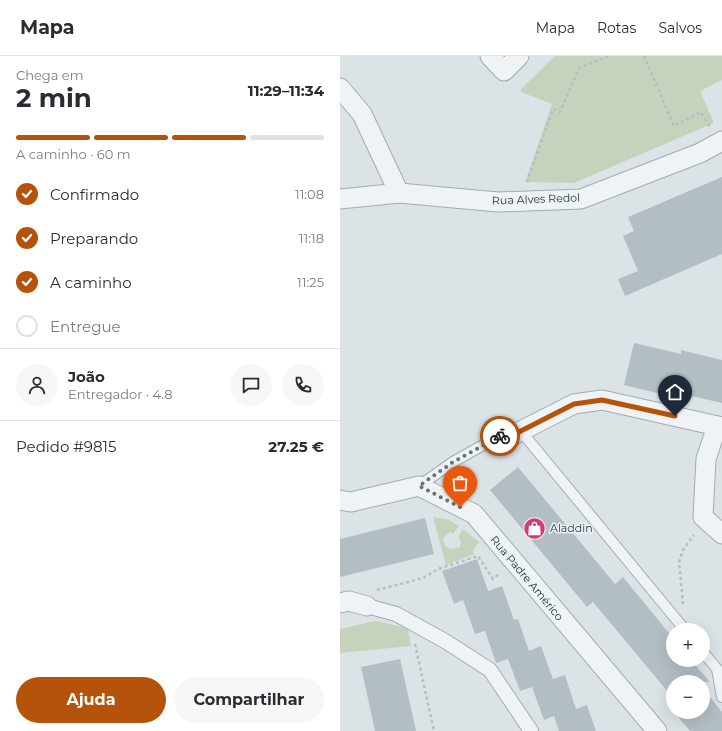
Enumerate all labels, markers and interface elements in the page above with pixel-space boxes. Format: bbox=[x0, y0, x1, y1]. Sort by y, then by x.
text: Mapa bbox=[20, 16, 75, 39]
text: Mapa bbox=[536, 19, 575, 37]
text: Rotas bbox=[597, 19, 636, 37]
text: Salvos bbox=[658, 19, 702, 37]
text: Chega em bbox=[16, 67, 83, 83]
text: 11:29–11:34 bbox=[248, 81, 324, 100]
text: 2 min bbox=[16, 82, 92, 114]
text: A caminho · 60 m bbox=[16, 146, 131, 162]
icon: check bbox=[16, 183, 38, 205]
text: Confirmado bbox=[50, 185, 139, 204]
text: 11:08 bbox=[295, 186, 324, 202]
street label: Rua Alves Redol bbox=[492, 190, 580, 208]
icon: check bbox=[16, 227, 38, 249]
text: Preparando bbox=[50, 229, 138, 248]
text: 11:18 bbox=[299, 230, 324, 246]
icon: check bbox=[16, 271, 38, 293]
text: A caminho bbox=[50, 273, 132, 292]
text: 11:25 bbox=[297, 274, 324, 290]
text: Entregue bbox=[50, 317, 121, 336]
button: person bbox=[16, 364, 58, 406]
button: chat bbox=[230, 364, 272, 406]
button: phone bbox=[282, 364, 324, 406]
text: João bbox=[68, 367, 105, 386]
pin bbox=[658, 375, 692, 416]
icon: home bbox=[664, 381, 686, 403]
text: Entregador · 4.8 bbox=[68, 386, 173, 402]
courier bbox=[480, 416, 520, 456]
icon: bike bbox=[489, 425, 511, 447]
text: Pedido #9815 bbox=[16, 437, 116, 456]
text: 27.25 € bbox=[268, 437, 324, 456]
pin bbox=[443, 466, 477, 507]
icon: bag bbox=[449, 472, 471, 494]
shop icon: Aladdin bbox=[522, 515, 548, 541]
place label: Aladdin bbox=[550, 521, 593, 535]
street label: Rua Padre Américo bbox=[487, 533, 567, 623]
map controls bbox=[666, 623, 710, 719]
button: + bbox=[666, 623, 710, 667]
button: − bbox=[666, 675, 710, 719]
button: Ajuda bbox=[16, 677, 166, 723]
button: Compartilhar bbox=[174, 677, 324, 723]

